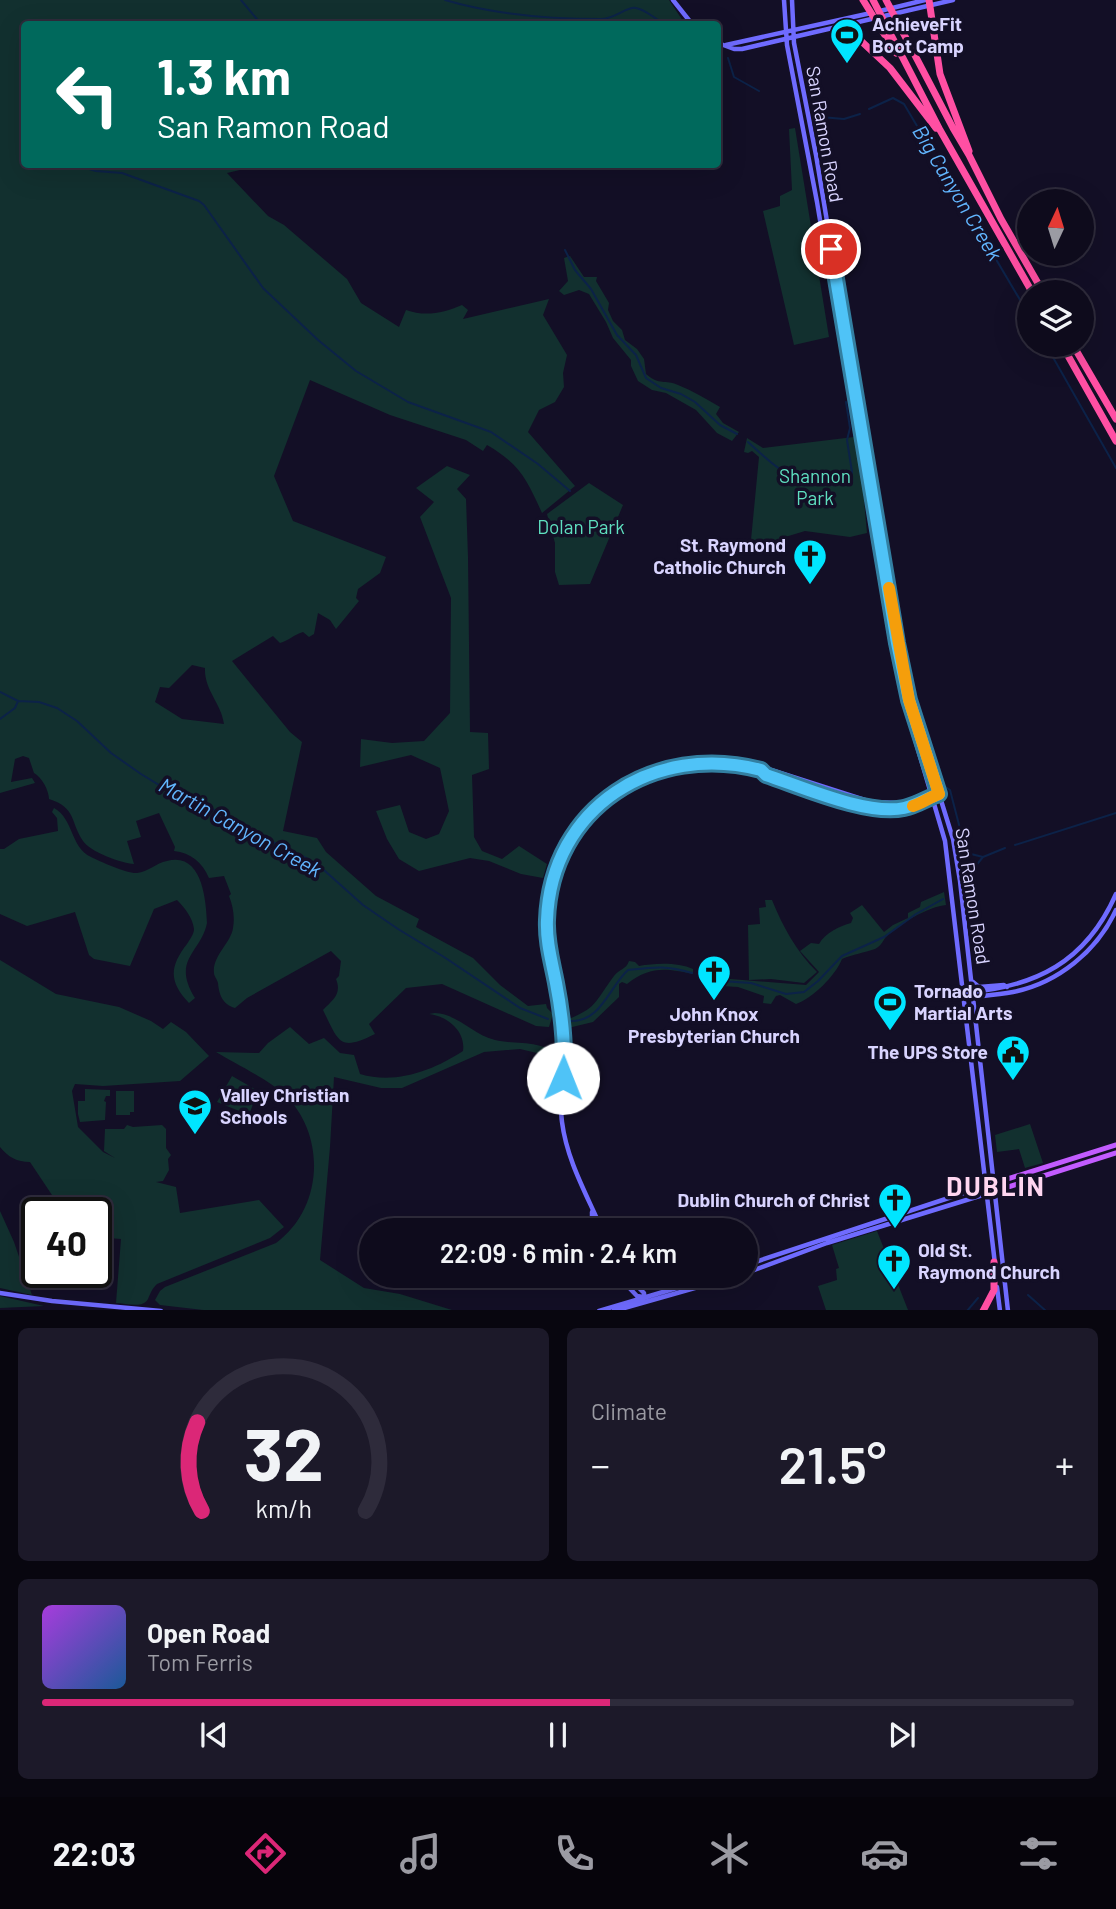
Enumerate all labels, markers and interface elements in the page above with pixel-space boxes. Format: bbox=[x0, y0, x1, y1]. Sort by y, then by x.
place label: AchieveFit Boot Camp bbox=[872, 12, 964, 57]
sports icon: AchieveFit Boot Camp bbox=[828, 16, 866, 65]
text: 1.3 km bbox=[157, 46, 291, 105]
icon: left bbox=[42, 49, 133, 140]
street label: San Ramon Road bbox=[802, 64, 849, 204]
text: San Ramon Road bbox=[157, 106, 390, 144]
water label: Big Canyon Creek bbox=[908, 120, 1009, 265]
north arrow bbox=[1017, 189, 1094, 266]
map controls bbox=[1017, 189, 1094, 357]
pin bbox=[801, 219, 861, 279]
icon: arrive bbox=[812, 230, 850, 268]
button: layers bbox=[1017, 280, 1094, 357]
park label: Shannon Park bbox=[779, 464, 851, 509]
park label: Dolan Park bbox=[537, 515, 625, 538]
place label: St. Raymond Catholic Church bbox=[653, 533, 786, 578]
church icon: St. Raymond Catholic Church bbox=[791, 537, 829, 586]
water label: Martin Canyon Creek bbox=[155, 772, 327, 882]
street label: San Ramon Road bbox=[951, 826, 996, 966]
church icon: John Knox Presbyterian Church bbox=[695, 953, 733, 1002]
place label: Tornado Martial Arts bbox=[914, 979, 1012, 1024]
sports icon: Tornado Martial Arts bbox=[871, 983, 909, 1032]
place label: John Knox Presbyterian Church bbox=[628, 1002, 800, 1047]
public building icon: The UPS Store bbox=[994, 1033, 1032, 1082]
place label: The UPS Store bbox=[868, 1040, 988, 1063]
position arrow bbox=[526, 1041, 600, 1115]
place label: Valley Christian Schools bbox=[220, 1083, 349, 1128]
school or university icon: Valley Christian Schools bbox=[176, 1087, 214, 1136]
district label: DUBLIN bbox=[946, 1170, 1046, 1201]
church icon: Dublin Church of Christ bbox=[876, 1181, 914, 1230]
place label: Dublin Church of Christ bbox=[678, 1188, 870, 1211]
speed limit sign: 40 bbox=[21, 1197, 112, 1288]
text: 22:09 · 6 min · 2.4 km bbox=[440, 1237, 677, 1268]
place label: Old St. Raymond Church bbox=[918, 1238, 1060, 1283]
church icon: Old St. Raymond Church bbox=[875, 1242, 913, 1291]
text: Climate bbox=[591, 1397, 667, 1425]
text: 32 bbox=[243, 1408, 324, 1496]
text: 21.5° bbox=[779, 1432, 886, 1494]
text: − bbox=[591, 1441, 610, 1487]
text: + bbox=[1055, 1441, 1074, 1487]
text: km/h bbox=[255, 1492, 312, 1522]
text: Open Road bbox=[147, 1617, 270, 1648]
text: Tom Ferris bbox=[147, 1648, 253, 1676]
icon: previous bbox=[195, 1716, 233, 1754]
icon: pause bbox=[539, 1716, 577, 1754]
icon: next bbox=[883, 1716, 921, 1754]
icon: directions bbox=[241, 1829, 290, 1878]
icon: music bbox=[396, 1829, 445, 1878]
icon: phone bbox=[550, 1829, 599, 1878]
icon: climate bbox=[705, 1829, 754, 1878]
icon: car bbox=[860, 1829, 909, 1878]
icon: filters bbox=[1014, 1829, 1063, 1878]
text: 22:03 bbox=[53, 1834, 136, 1872]

